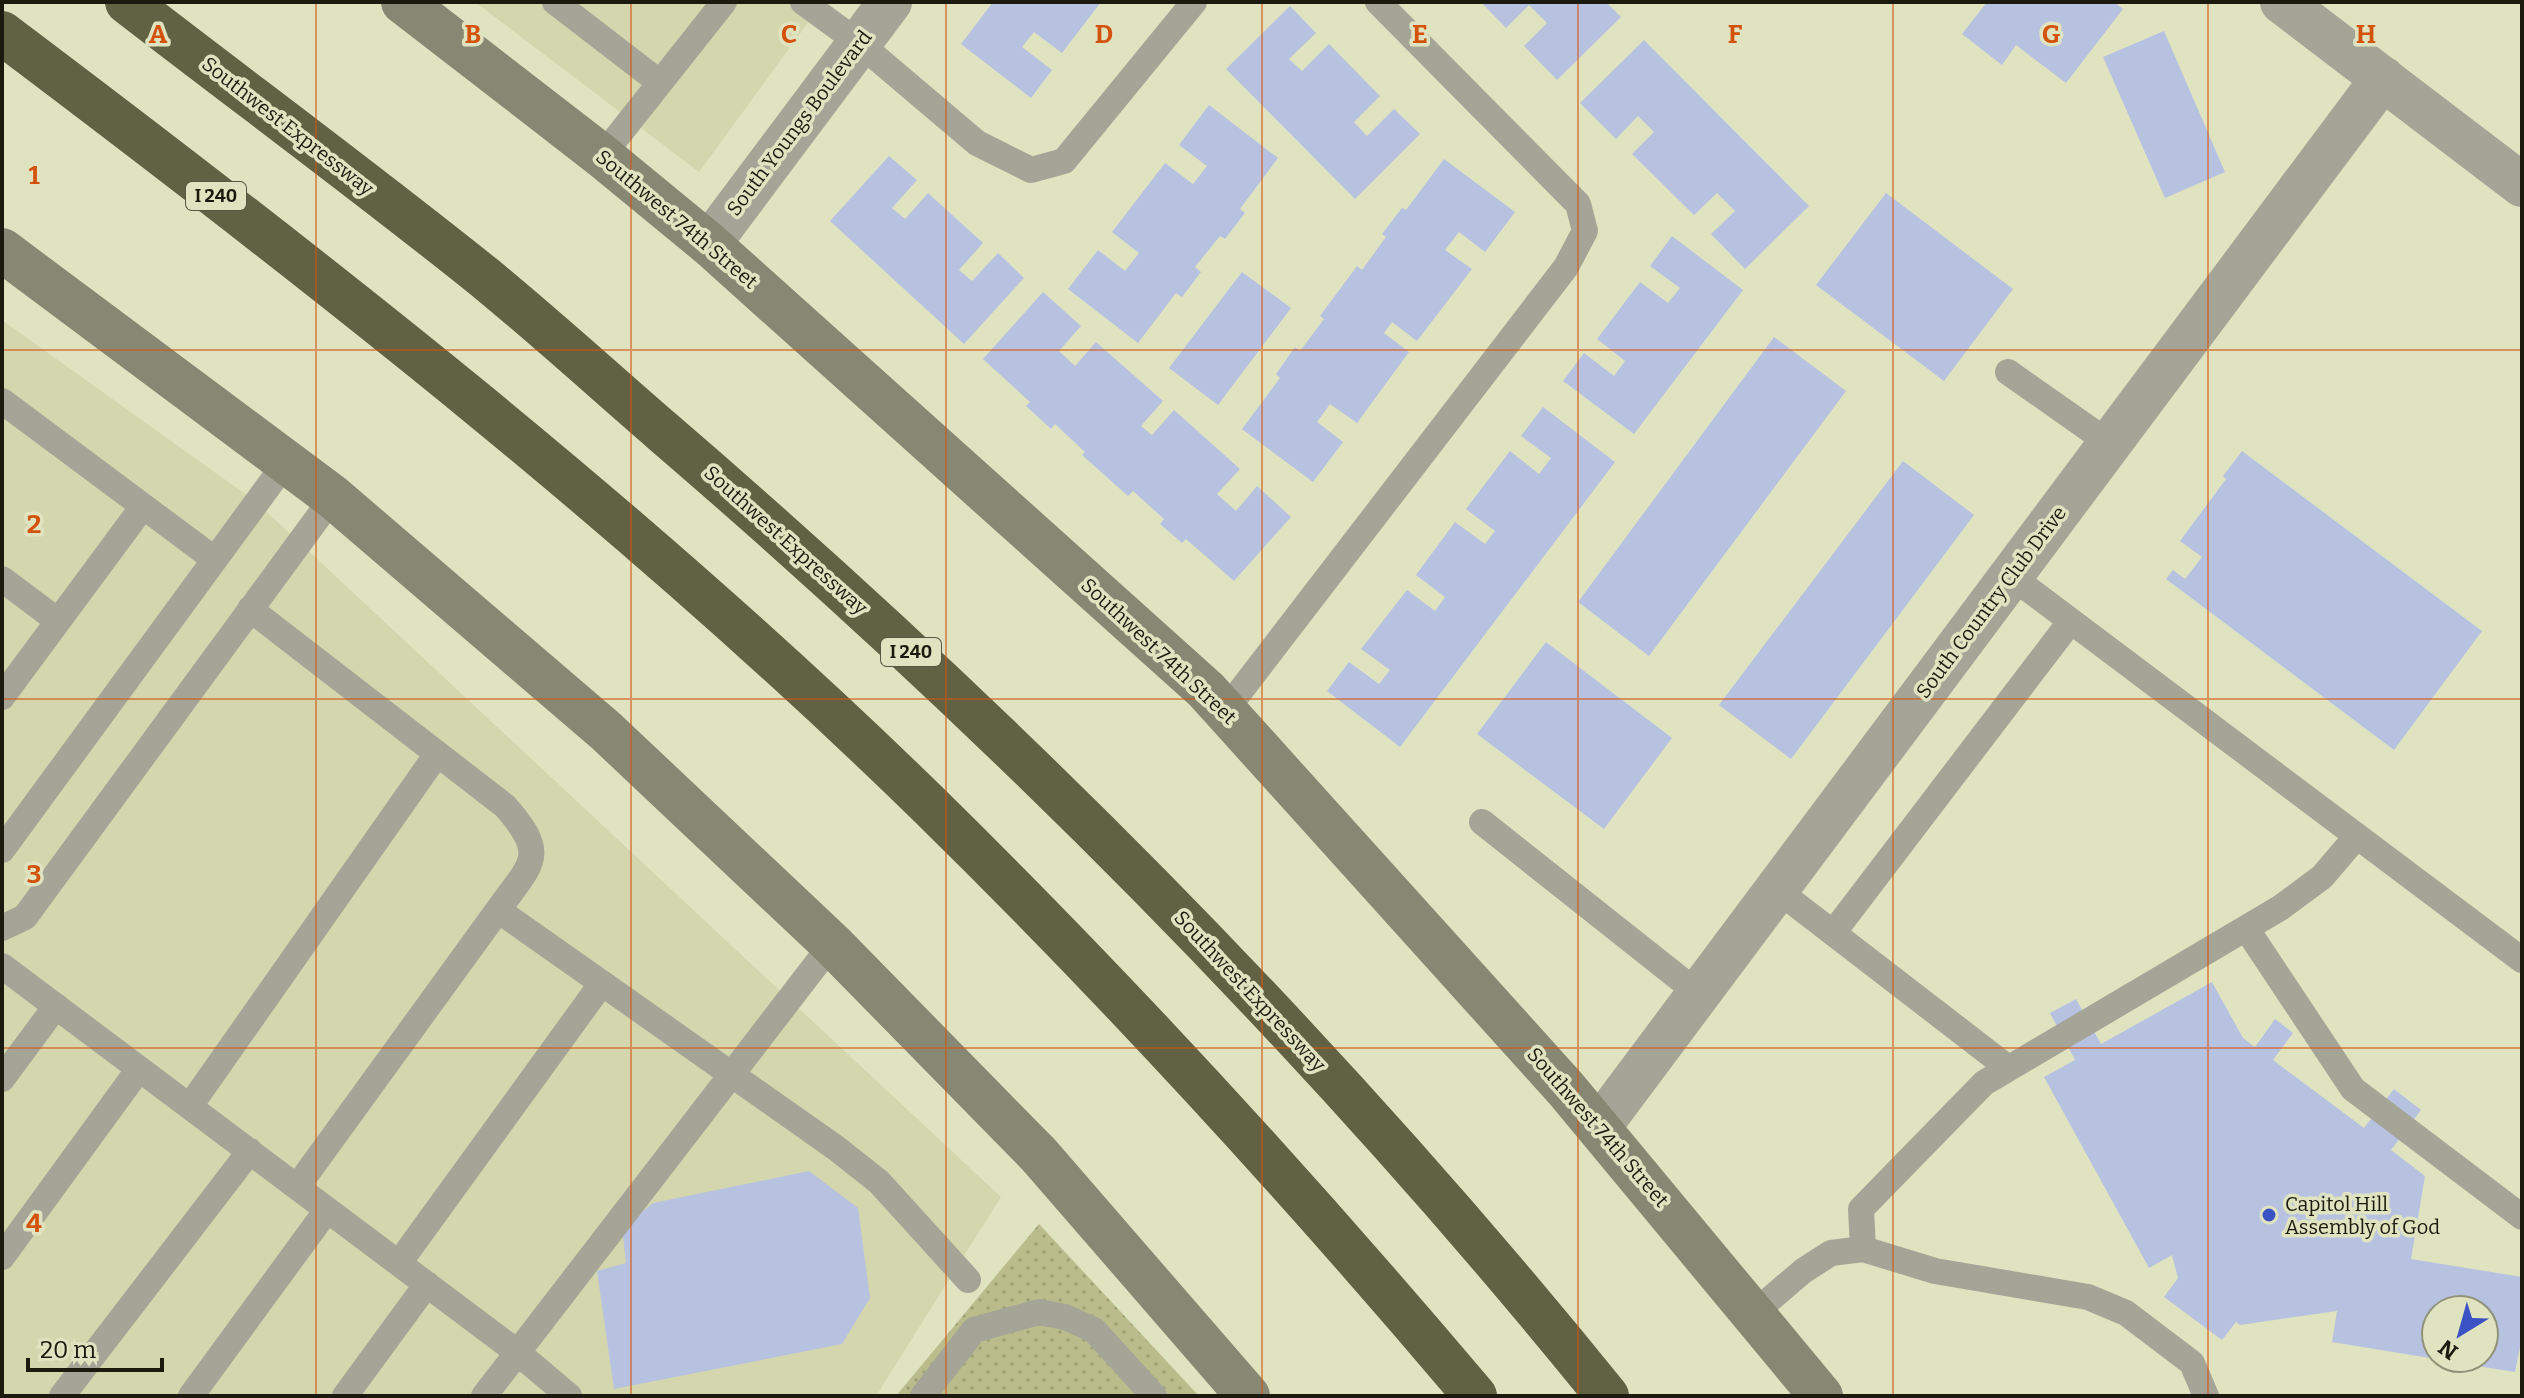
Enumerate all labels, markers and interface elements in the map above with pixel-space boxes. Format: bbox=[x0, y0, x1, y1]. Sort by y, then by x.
text: A bbox=[149, 19, 168, 50]
text: B bbox=[465, 19, 481, 50]
text: C bbox=[781, 19, 797, 50]
text: D bbox=[1095, 19, 1113, 50]
text: E bbox=[1412, 19, 1428, 50]
text: F bbox=[1728, 19, 1743, 50]
text: G bbox=[2042, 19, 2061, 50]
text: H bbox=[2356, 19, 2376, 50]
street label: South Youngs Boulevard bbox=[721, 26, 877, 220]
street label: Southwest Expressway bbox=[197, 52, 379, 201]
street label: Southwest 74th Street bbox=[591, 144, 763, 294]
text: 1 bbox=[28, 160, 40, 191]
road number: I 240 bbox=[186, 182, 246, 210]
street label: Southwest Expressway bbox=[700, 460, 873, 620]
street label: South Country Club Drive bbox=[1911, 501, 2071, 703]
text: 2 bbox=[27, 509, 41, 540]
street label: Southwest 74th Street bbox=[1076, 573, 1242, 729]
road number: I 240 bbox=[881, 638, 941, 666]
text: 3 bbox=[27, 859, 41, 890]
street label: Southwest Expressway bbox=[1169, 906, 1331, 1077]
street label: Southwest 74th Street bbox=[1522, 1042, 1674, 1212]
place label: Capitol Hill Assembly of God bbox=[2285, 1192, 2440, 1239]
marker: Capitol Hill Assembly of God bbox=[2260, 1206, 2278, 1224]
text: 4 bbox=[26, 1208, 42, 1239]
north arrow bbox=[2420, 1294, 2500, 1374]
scale bar bbox=[28, 1322, 162, 1372]
text: N bbox=[2433, 1334, 2463, 1365]
text: 20 m bbox=[40, 1336, 96, 1364]

